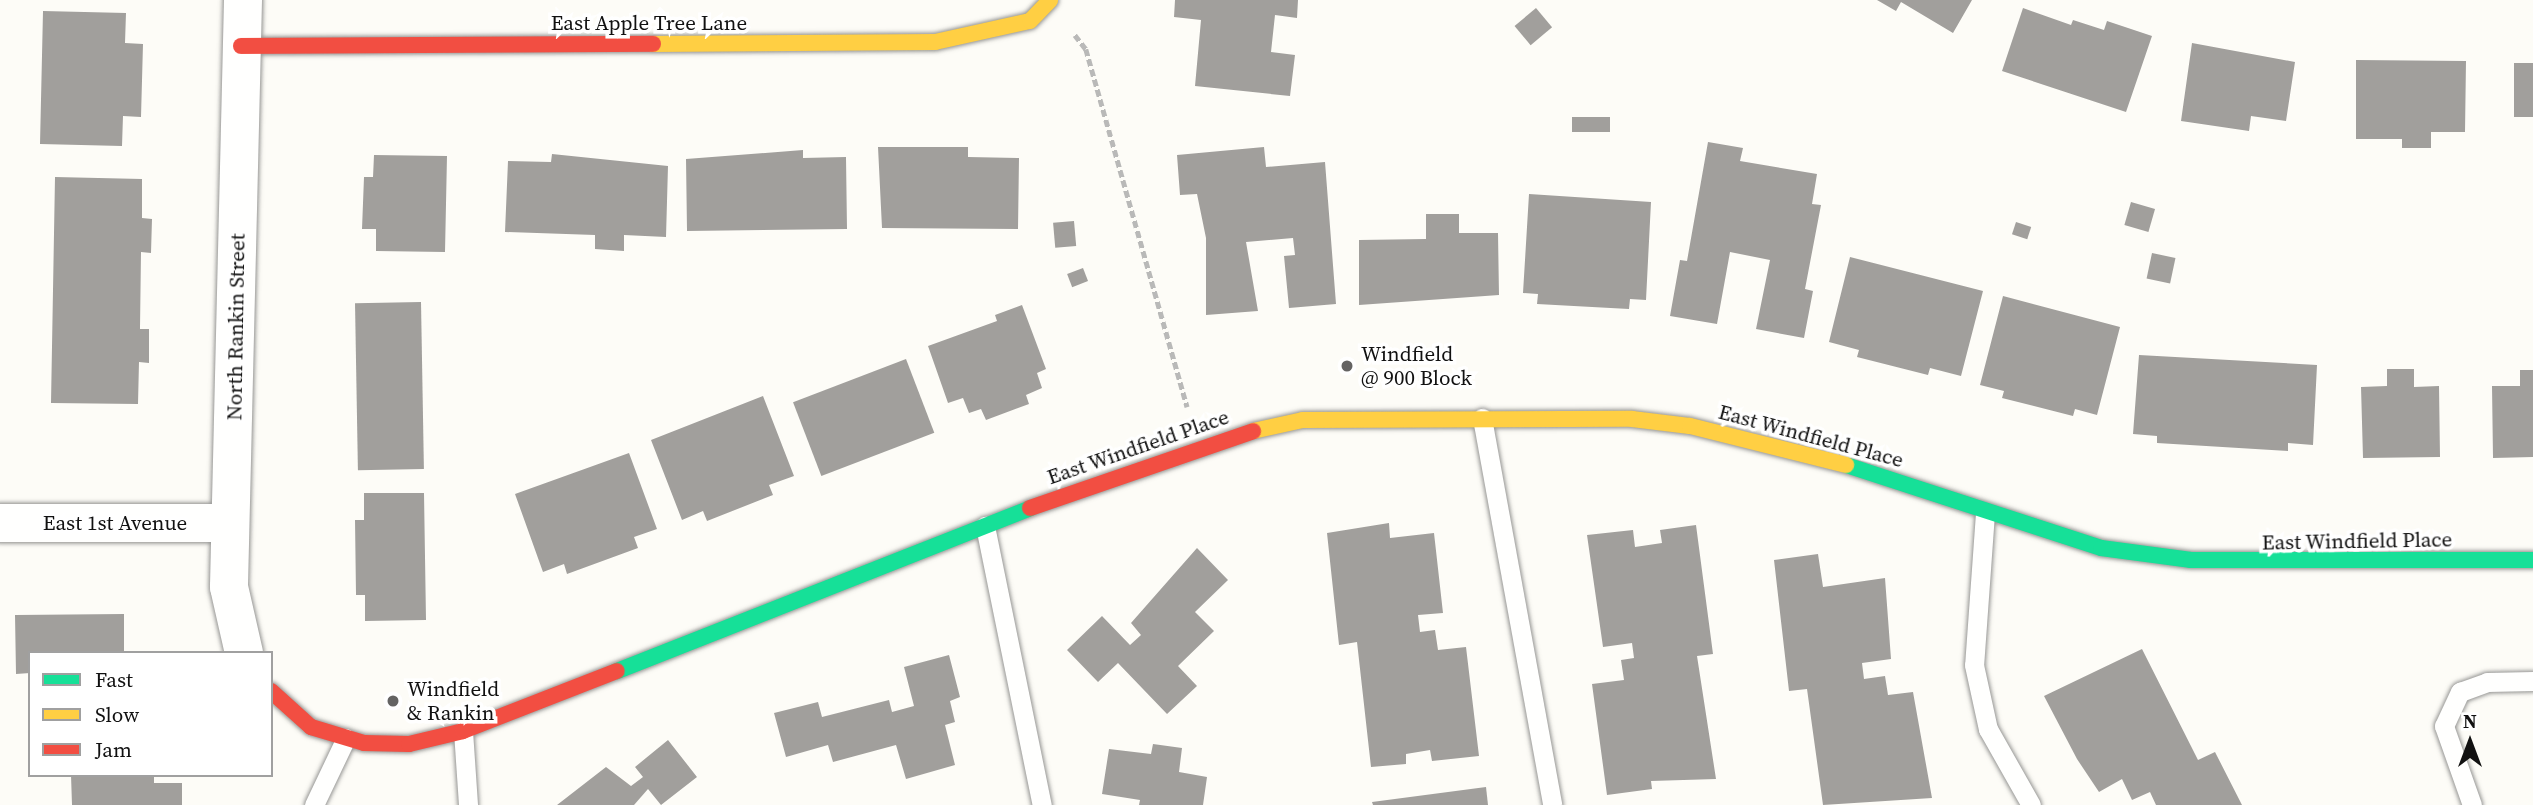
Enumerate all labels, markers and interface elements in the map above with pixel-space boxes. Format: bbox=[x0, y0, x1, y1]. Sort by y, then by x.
street label: East Apple Tree Lane bbox=[550, 10, 748, 36]
street label: North Rankin Street bbox=[222, 233, 250, 421]
place label: Windfield @ 900 Block bbox=[1361, 341, 1472, 391]
marker: Windfield @ 900 Block bbox=[1339, 358, 1355, 374]
street label: East Windfield Place bbox=[1715, 399, 1907, 473]
street label: East Windfield Place bbox=[1044, 404, 1232, 490]
street label: East 1st Avenue bbox=[43, 510, 187, 536]
street label: East Windfield Place bbox=[2261, 527, 2453, 555]
legend bbox=[28, 651, 273, 777]
text: Fast bbox=[95, 665, 133, 694]
place label: Windfield & Rankin bbox=[407, 676, 499, 726]
marker: Windfield & Rankin bbox=[385, 693, 401, 709]
text: Slow bbox=[95, 700, 139, 729]
north arrow bbox=[2435, 707, 2505, 777]
text: N bbox=[2463, 708, 2477, 734]
text: Jam bbox=[95, 735, 132, 764]

